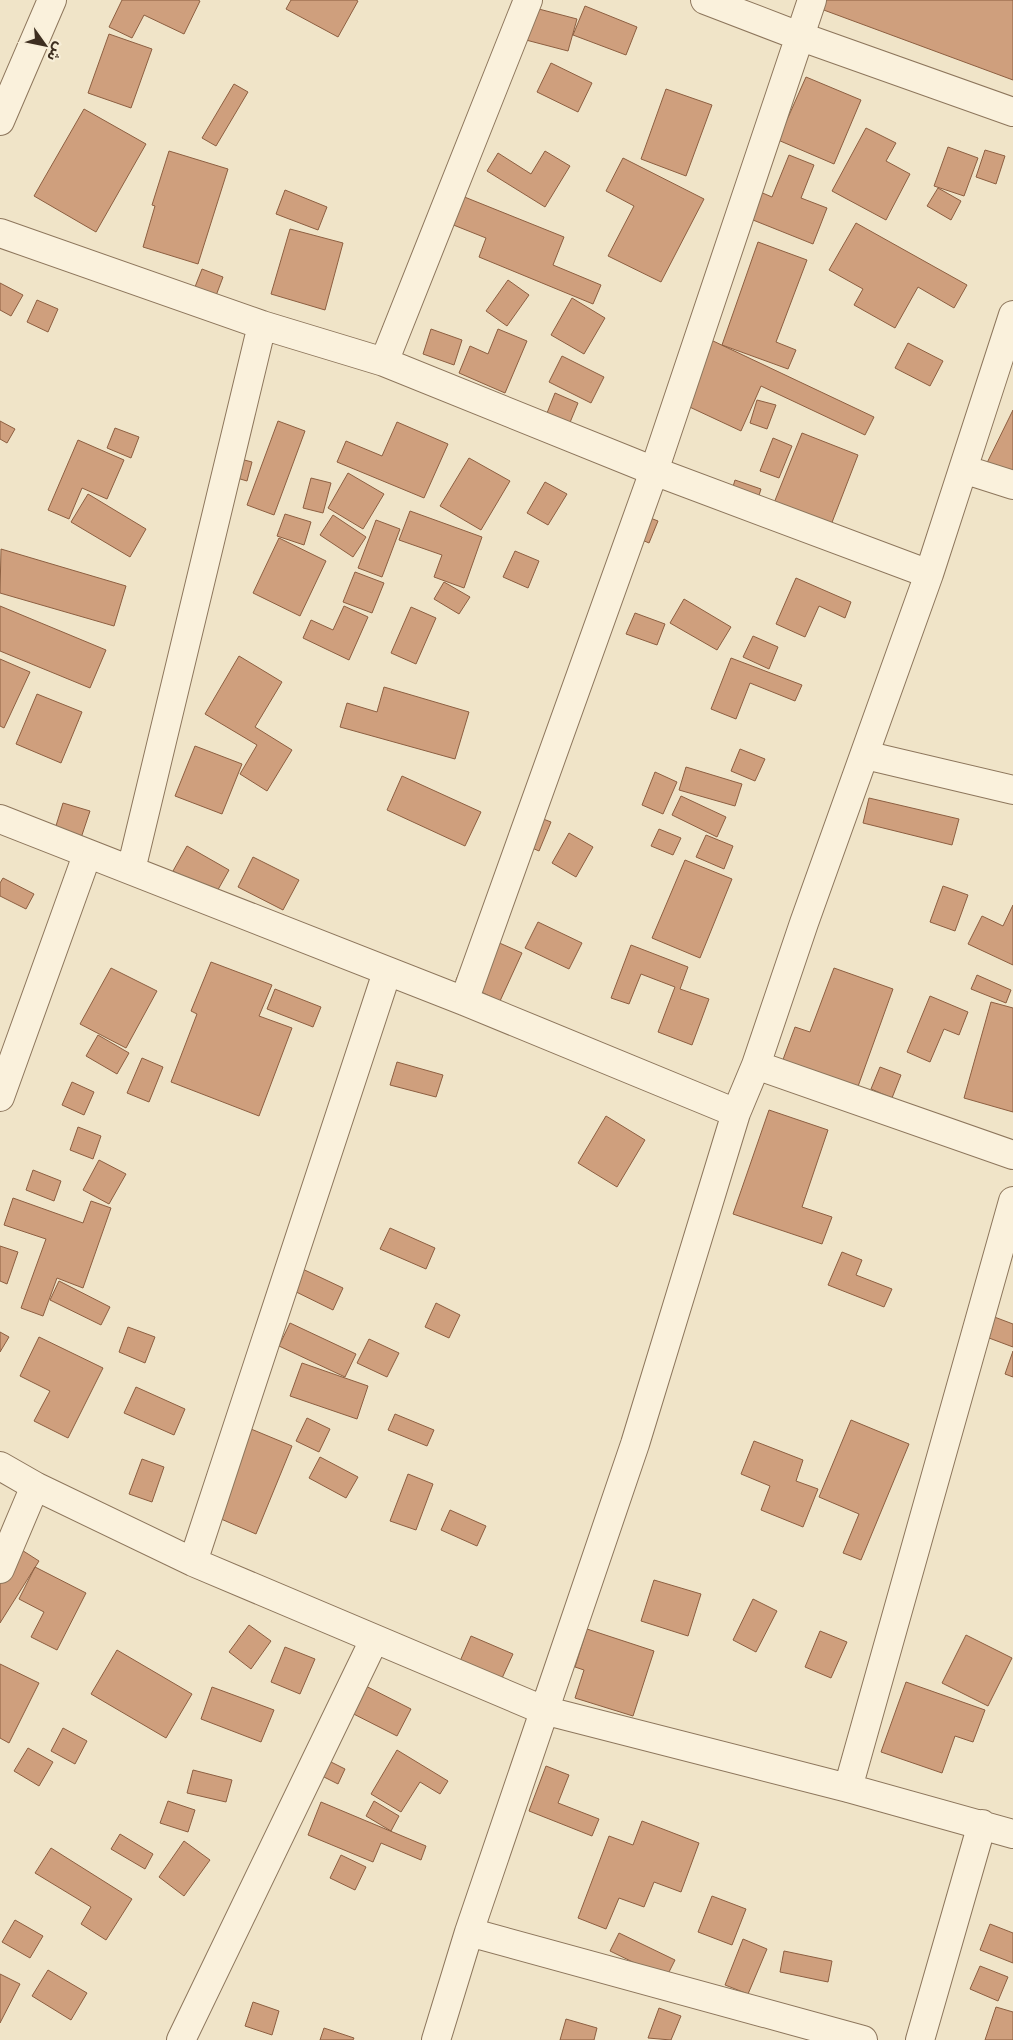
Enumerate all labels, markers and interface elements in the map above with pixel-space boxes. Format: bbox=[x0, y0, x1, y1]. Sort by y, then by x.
north arrow bbox=[20, 20, 70, 70]
text: ش bbox=[43, 39, 68, 64]

